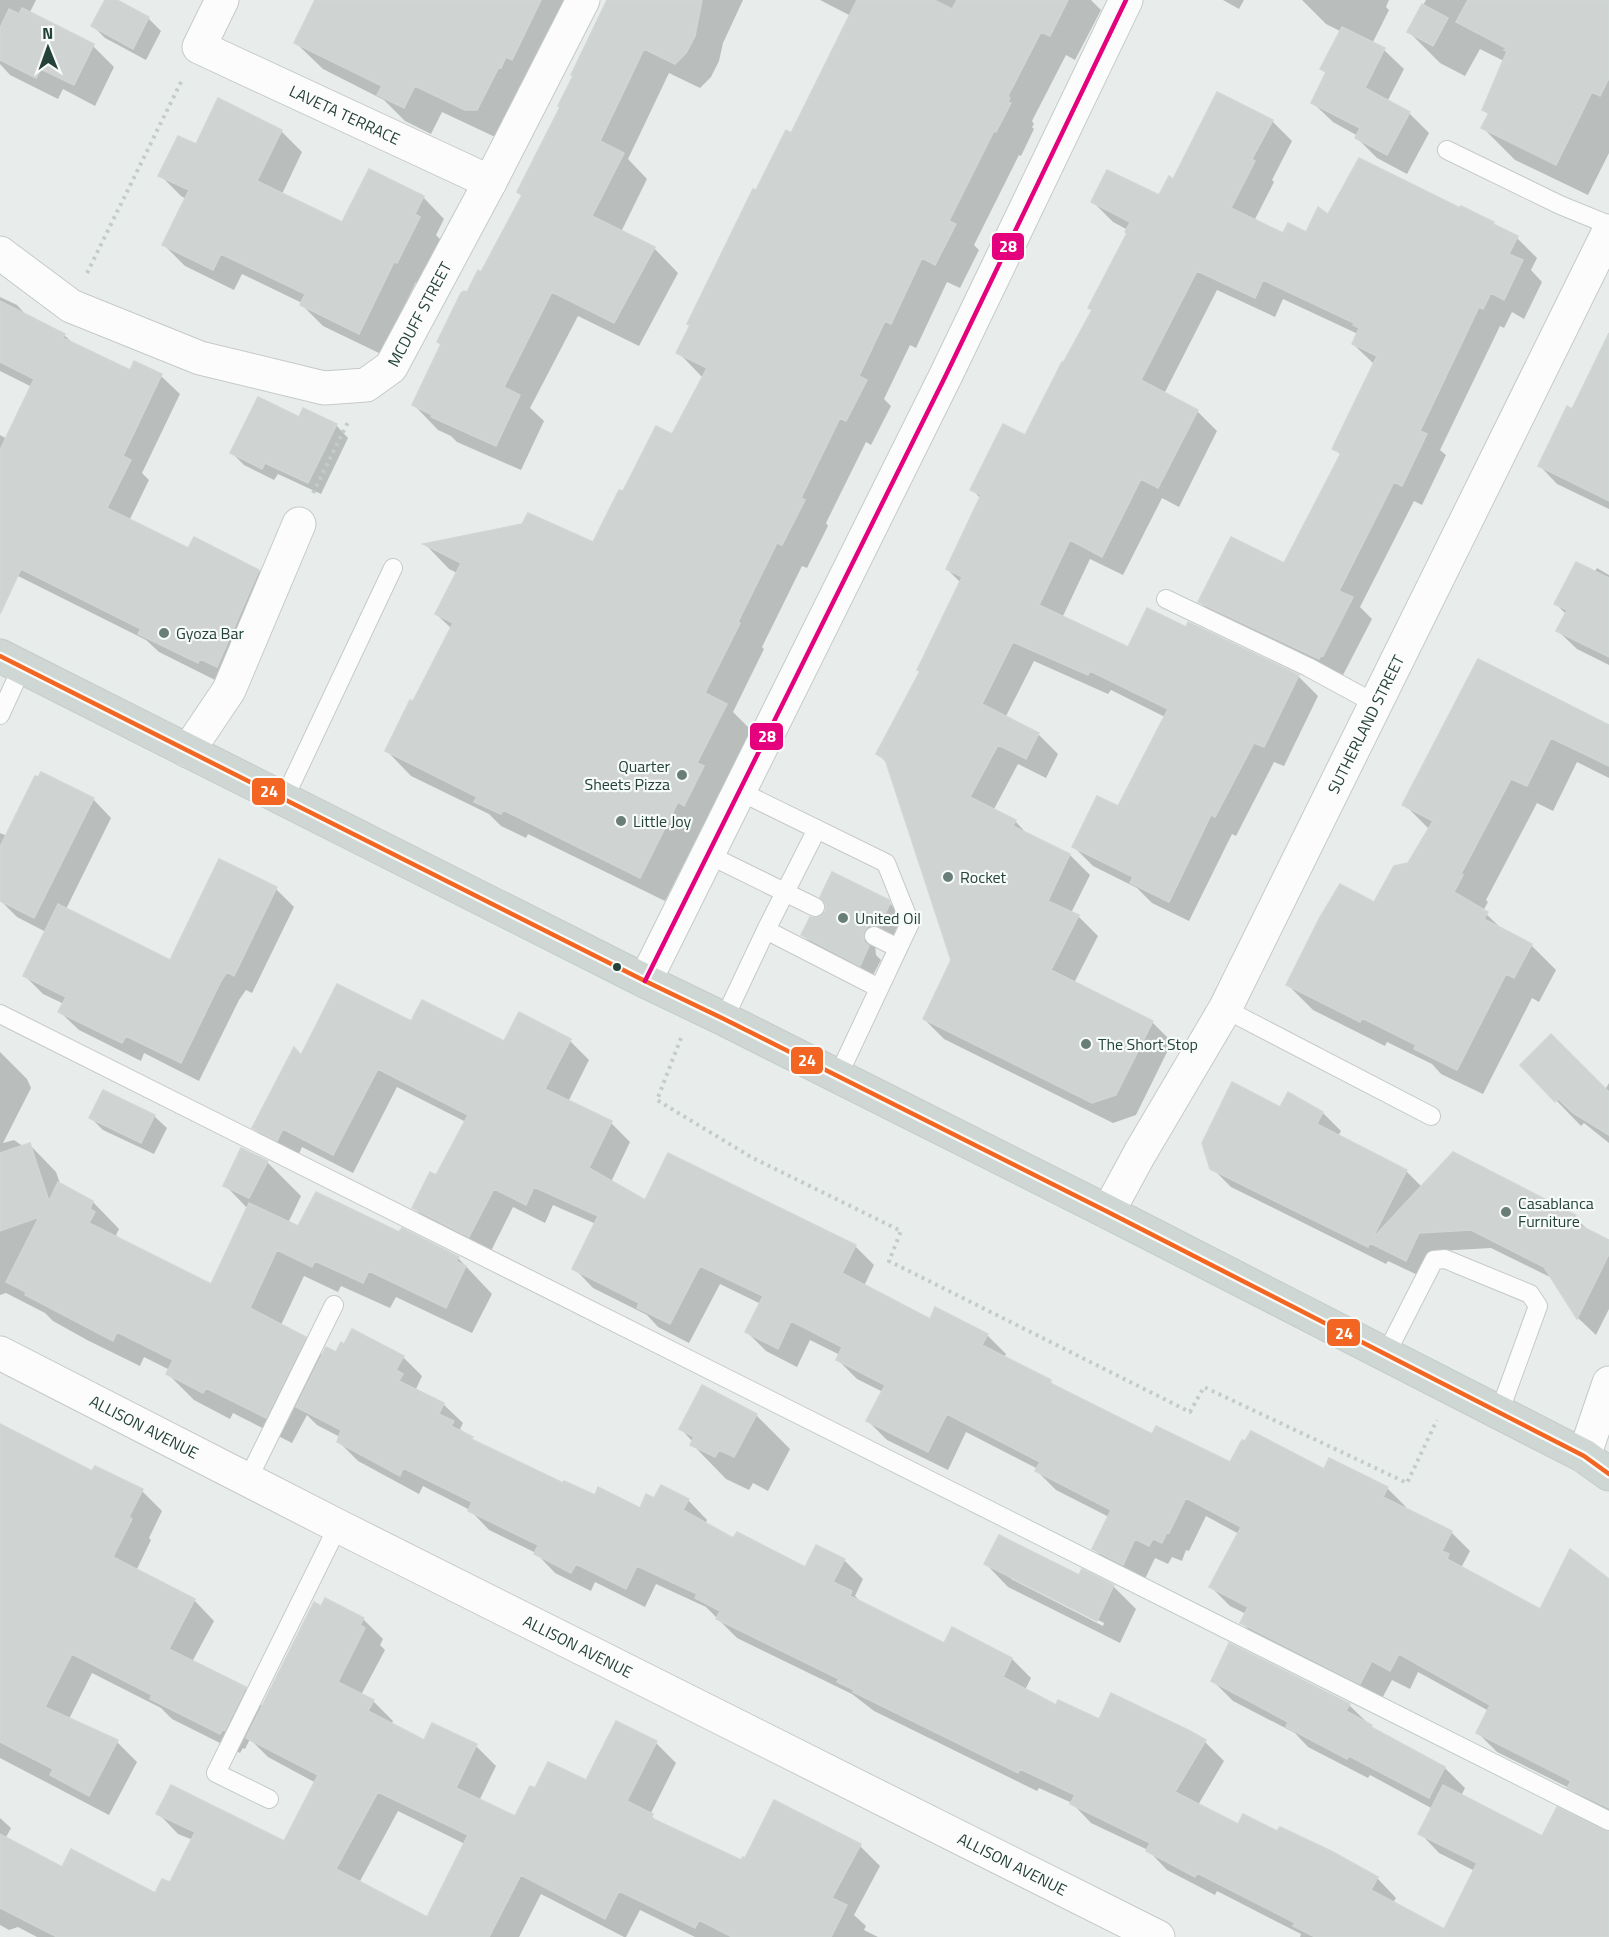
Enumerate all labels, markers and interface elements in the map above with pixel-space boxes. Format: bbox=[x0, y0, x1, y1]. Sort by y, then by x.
north arrow bbox=[18, 18, 78, 78]
text: N bbox=[42, 21, 53, 45]
street label: LAVETA TERRACE bbox=[285, 79, 404, 151]
line badge: 28 bbox=[991, 232, 1025, 261]
text: 28 bbox=[999, 234, 1017, 258]
street label: MCDUFF STREET bbox=[381, 257, 458, 371]
place label: Gyoza Bar bbox=[176, 621, 244, 645]
marker: Gyoza Bar bbox=[157, 626, 171, 640]
street label: SUTHERLAND STREET bbox=[1321, 650, 1410, 798]
line badge: 28 bbox=[749, 722, 784, 751]
text: 28 bbox=[758, 724, 776, 748]
place label: Quarter Sheets Pizza bbox=[584, 754, 670, 796]
marker: Quarter Sheets Pizza bbox=[675, 768, 689, 782]
line badge: 24 bbox=[251, 777, 286, 806]
text: 24 bbox=[260, 779, 278, 803]
place label: Little Joy bbox=[633, 809, 692, 833]
marker: Little Joy bbox=[614, 814, 628, 828]
place label: Rocket bbox=[960, 865, 1007, 889]
marker: Rocket bbox=[941, 870, 955, 884]
place label: United Oil bbox=[855, 906, 921, 930]
marker: United Oil bbox=[836, 911, 850, 925]
unlabelled marker bbox=[611, 961, 623, 973]
place label: The Short Stop bbox=[1098, 1032, 1198, 1056]
marker: The Short Stop bbox=[1079, 1037, 1093, 1051]
line badge: 24 bbox=[790, 1046, 824, 1075]
text: 24 bbox=[798, 1048, 816, 1072]
place label: Casablanca Furniture bbox=[1518, 1191, 1594, 1233]
marker: Casablanca Furniture bbox=[1499, 1205, 1513, 1219]
line badge: 24 bbox=[1326, 1318, 1361, 1347]
text: 24 bbox=[1335, 1321, 1353, 1345]
street label: ALLISON AVENUE bbox=[85, 1389, 203, 1465]
street label: ALLISON AVENUE bbox=[519, 1609, 637, 1684]
street label: ALLISON AVENUE bbox=[953, 1826, 1071, 1902]

